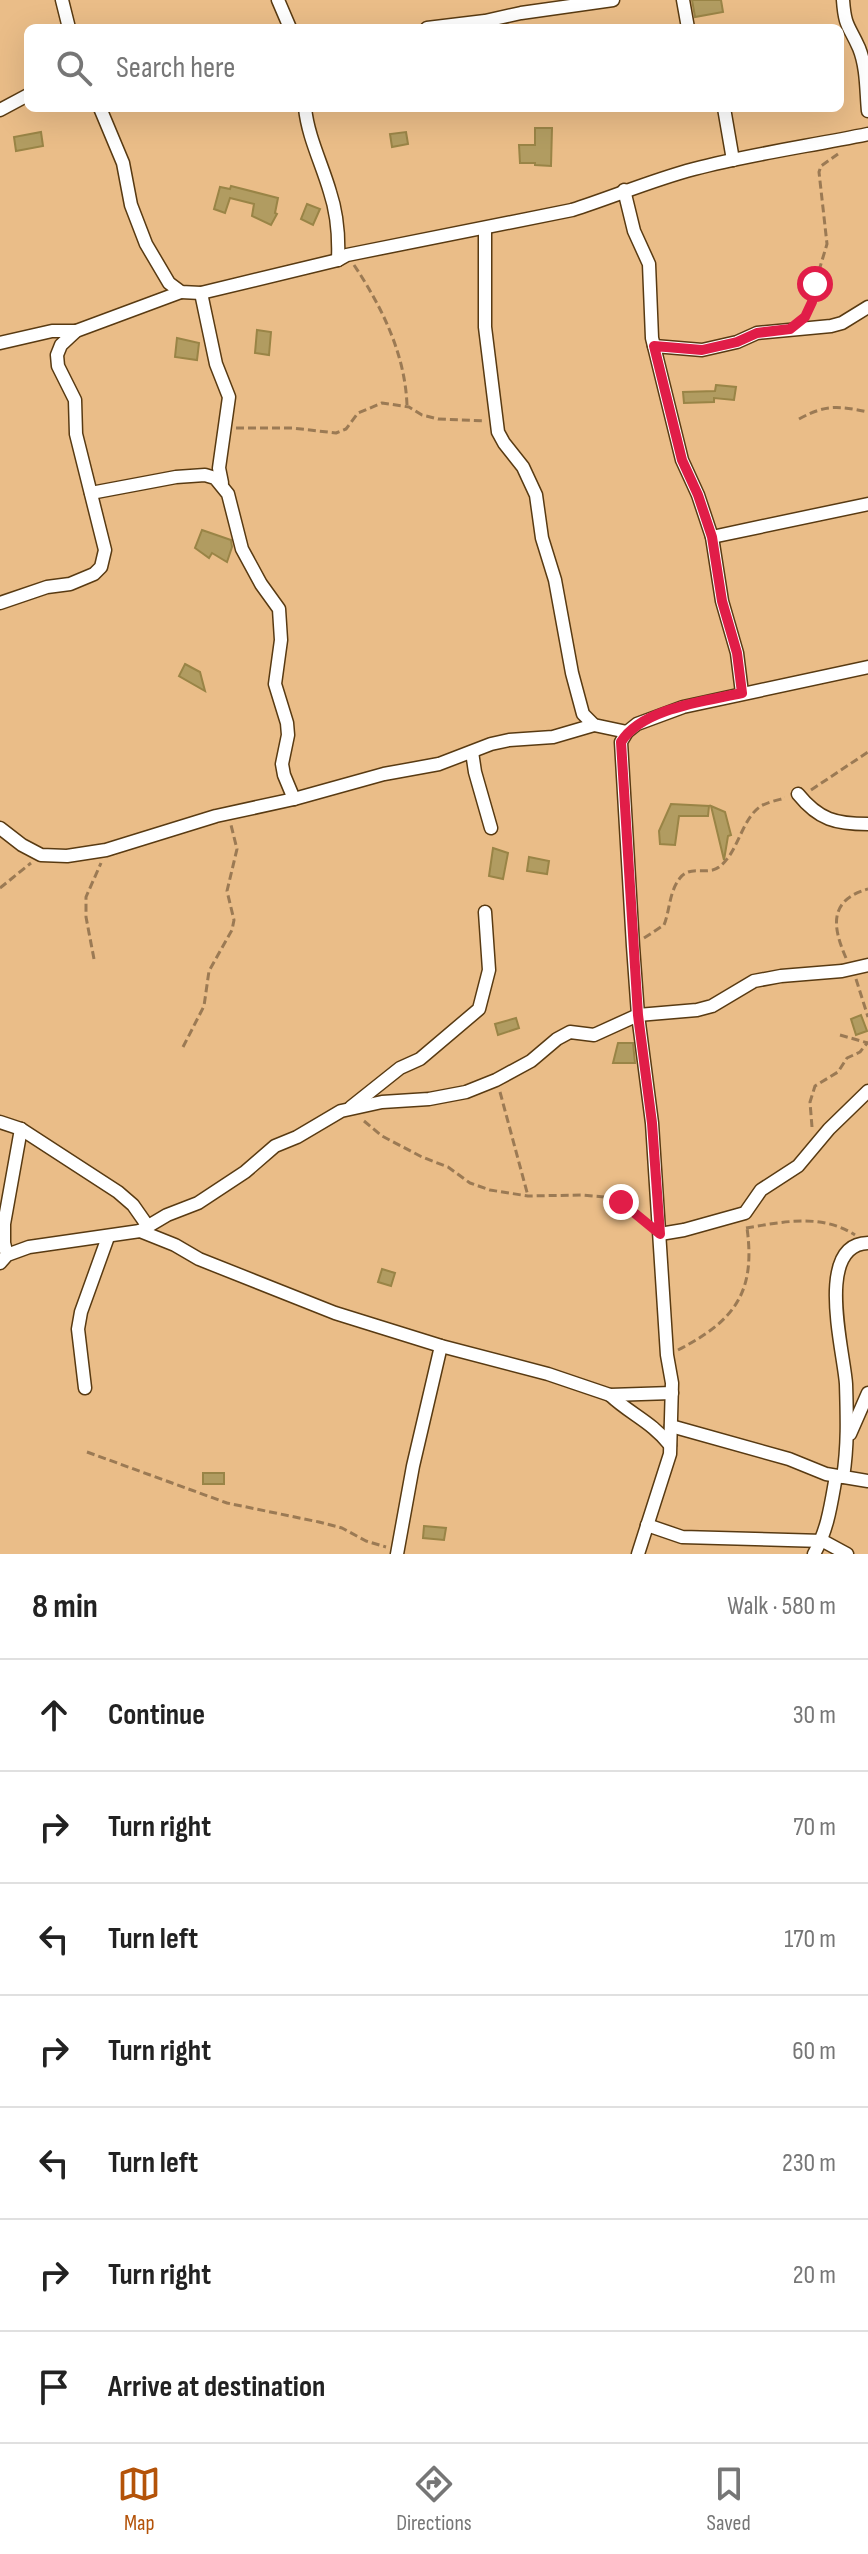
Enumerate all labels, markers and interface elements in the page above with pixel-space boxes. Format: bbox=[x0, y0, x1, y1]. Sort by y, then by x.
search box bbox=[24, 24, 844, 112]
icon: search bbox=[52, 46, 96, 90]
text: Search here bbox=[116, 50, 235, 86]
route start bbox=[797, 266, 833, 302]
route end bbox=[603, 1184, 639, 1220]
text: 8 min bbox=[32, 1586, 98, 1627]
text: Walk · 580 m bbox=[727, 1591, 836, 1622]
icon: ahead bbox=[32, 1693, 76, 1737]
text: Continue bbox=[108, 1697, 205, 1733]
text: 30 m bbox=[793, 1700, 836, 1731]
icon: right bbox=[32, 1805, 76, 1849]
text: Turn right bbox=[108, 1809, 211, 1845]
text: 70 m bbox=[793, 1812, 836, 1843]
icon: left bbox=[32, 1917, 76, 1961]
text: Turn left bbox=[108, 1921, 198, 1957]
text: 170 m bbox=[784, 1924, 836, 1955]
icon: right bbox=[32, 2029, 76, 2073]
text: Turn right bbox=[108, 2033, 211, 2069]
text: 60 m bbox=[792, 2036, 836, 2067]
icon: left bbox=[32, 2141, 76, 2185]
text: Turn left bbox=[108, 2145, 198, 2181]
text: 230 m bbox=[782, 2148, 836, 2179]
icon: right bbox=[32, 2253, 76, 2297]
text: Turn right bbox=[108, 2257, 211, 2293]
text: 20 m bbox=[793, 2260, 836, 2291]
icon: arrive bbox=[32, 2365, 76, 2409]
text: Arrive at destination bbox=[108, 2369, 325, 2405]
tab: Map bbox=[117, 2462, 161, 2537]
tab: Directions bbox=[396, 2462, 472, 2537]
tab: Saved bbox=[707, 2462, 751, 2537]

